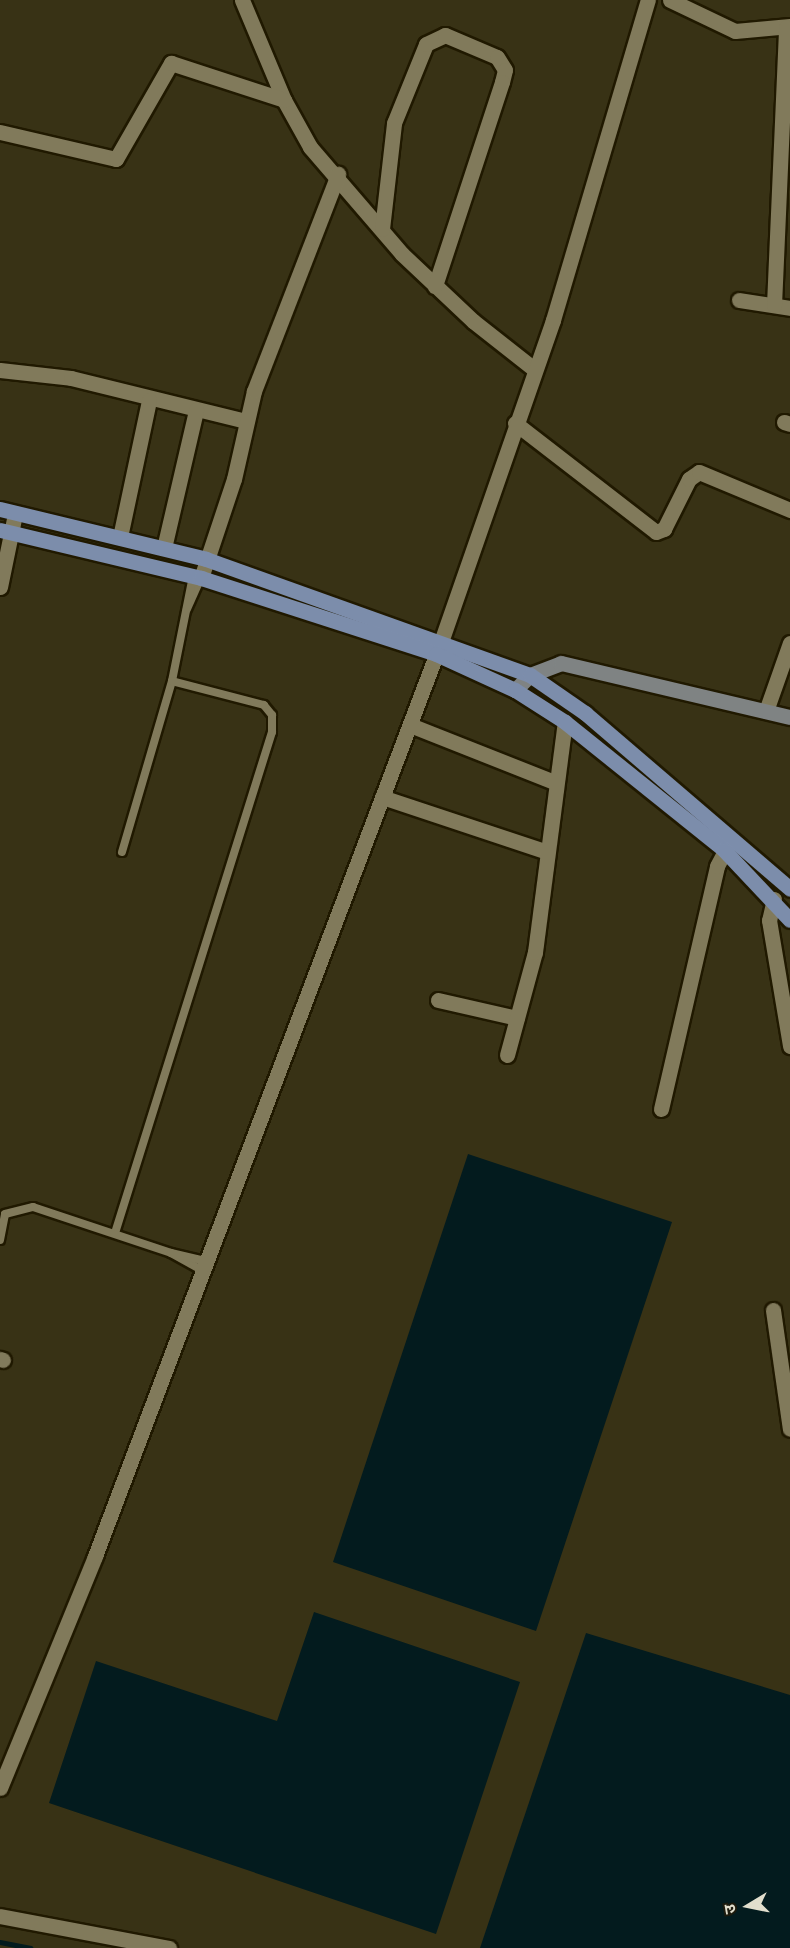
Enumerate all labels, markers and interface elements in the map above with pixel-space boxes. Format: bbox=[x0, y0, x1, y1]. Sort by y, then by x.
north arrow bbox=[718, 1876, 778, 1936]
text: उ bbox=[721, 1903, 739, 1915]

